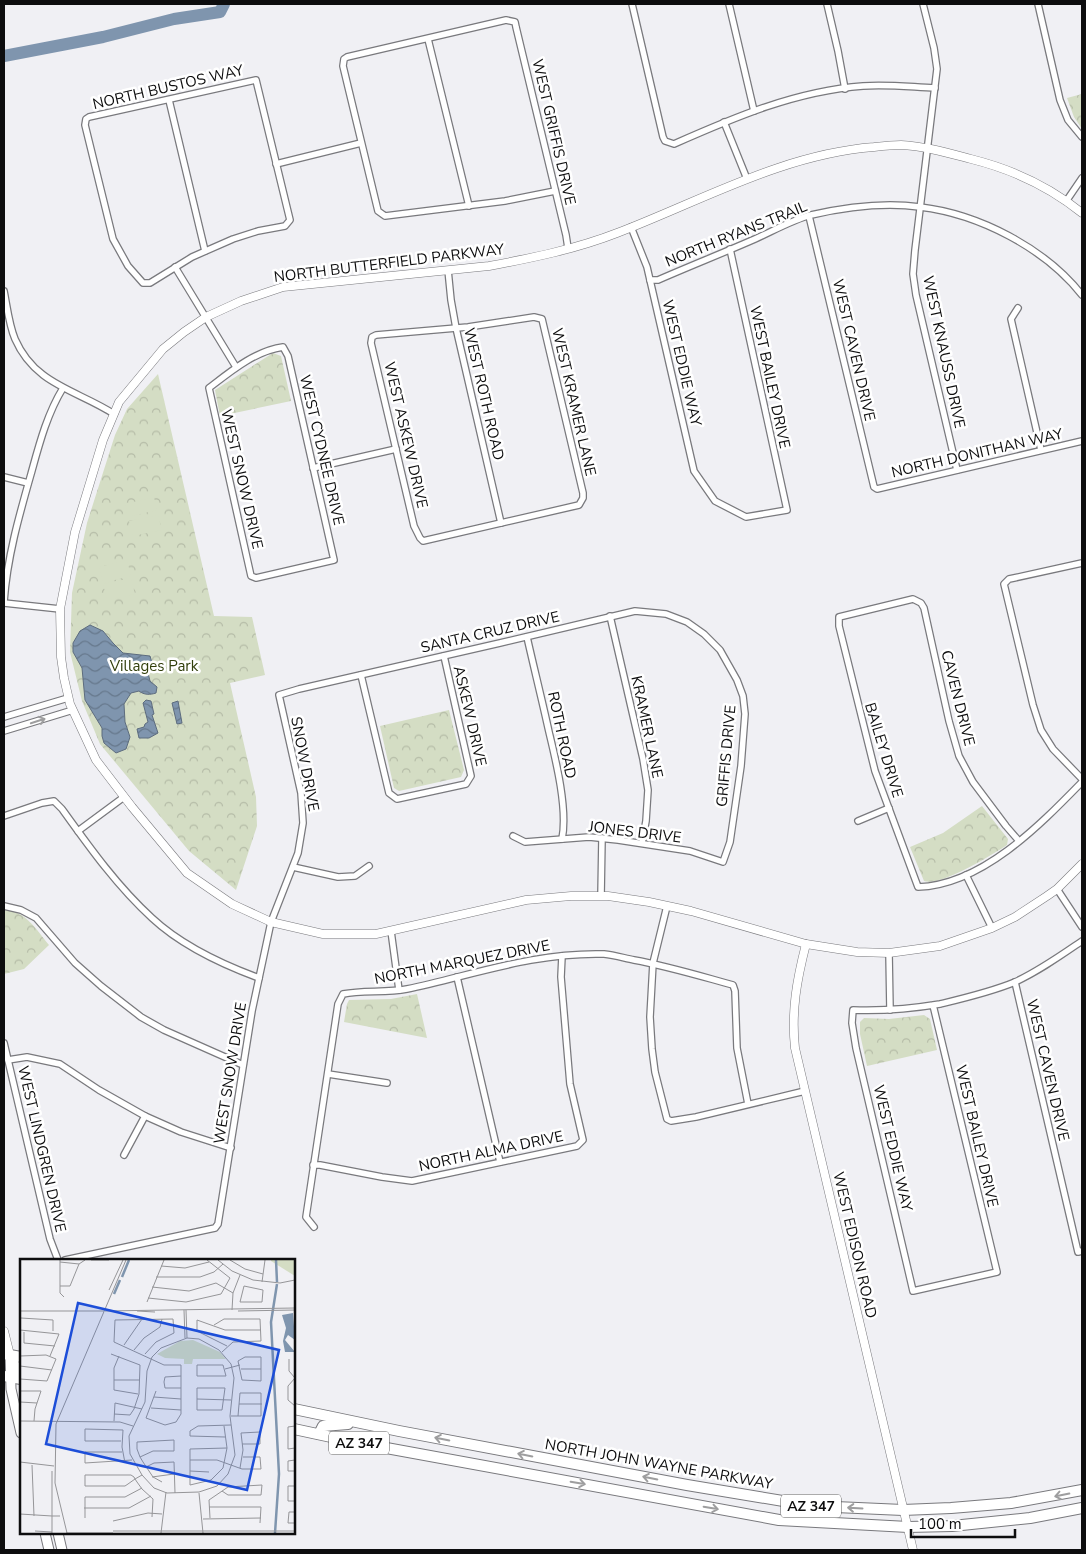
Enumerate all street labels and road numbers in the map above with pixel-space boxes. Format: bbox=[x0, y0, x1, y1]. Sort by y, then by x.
street label: WEST GRIFFIS DRIVE bbox=[527, 57, 581, 207]
street label: NORTH BUSTOS WAY bbox=[91, 60, 246, 114]
street label: NORTH RYANS TRAIL bbox=[662, 196, 810, 272]
street label: NORTH BUTTERFIELD PARKWAY bbox=[273, 239, 506, 287]
street label: WEST KNAUSS DRIVE bbox=[918, 274, 970, 430]
street label: WEST CAVEN DRIVE bbox=[828, 277, 880, 423]
street label: WEST EDDIE WAY bbox=[658, 298, 706, 429]
street label: WEST BAILEY DRIVE bbox=[745, 304, 795, 450]
street label: WEST ROTH ROAD bbox=[459, 326, 509, 462]
street label: WEST KRAMER LANE bbox=[547, 326, 601, 478]
street label: WEST ASKEW DRIVE bbox=[379, 360, 433, 510]
street label: WEST CYDNEE DRIVE bbox=[295, 373, 349, 527]
street label: WEST SNOW DRIVE bbox=[216, 407, 268, 551]
street label: NORTH DONITHAN WAY bbox=[889, 423, 1066, 482]
street label: SANTA CRUZ DRIVE bbox=[419, 606, 561, 658]
street label: CAVEN DRIVE bbox=[936, 648, 980, 748]
street label: ASKEW DRIVE bbox=[449, 664, 491, 768]
street label: KRAMER LANE bbox=[626, 674, 668, 780]
street label: ROTH ROAD bbox=[543, 690, 581, 780]
street label: BAILEY DRIVE bbox=[860, 700, 908, 800]
street label: GRIFFIS DRIVE bbox=[712, 704, 740, 808]
street label: SNOW DRIVE bbox=[286, 715, 324, 813]
street label: JONES DRIVE bbox=[587, 816, 682, 848]
street label: NORTH MARQUEZ DRIVE bbox=[373, 935, 551, 989]
street label: WEST CAVEN DRIVE bbox=[1022, 997, 1074, 1143]
street label: WEST SNOW DRIVE bbox=[209, 1001, 251, 1145]
street label: WEST BAILEY DRIVE bbox=[951, 1063, 1003, 1209]
street label: WEST LINDGREN DRIVE bbox=[13, 1064, 71, 1234]
street label: WEST EDDIE WAY bbox=[869, 1083, 917, 1214]
street label: NORTH ALMA DRIVE bbox=[417, 1126, 565, 1176]
street label: WEST EDISON ROAD bbox=[828, 1170, 882, 1320]
road number: AZ 347 bbox=[329, 1432, 389, 1455]
street label: NORTH JOHN WAYNE PARKWAY bbox=[543, 1434, 776, 1494]
road number: AZ 347 bbox=[781, 1494, 841, 1518]

